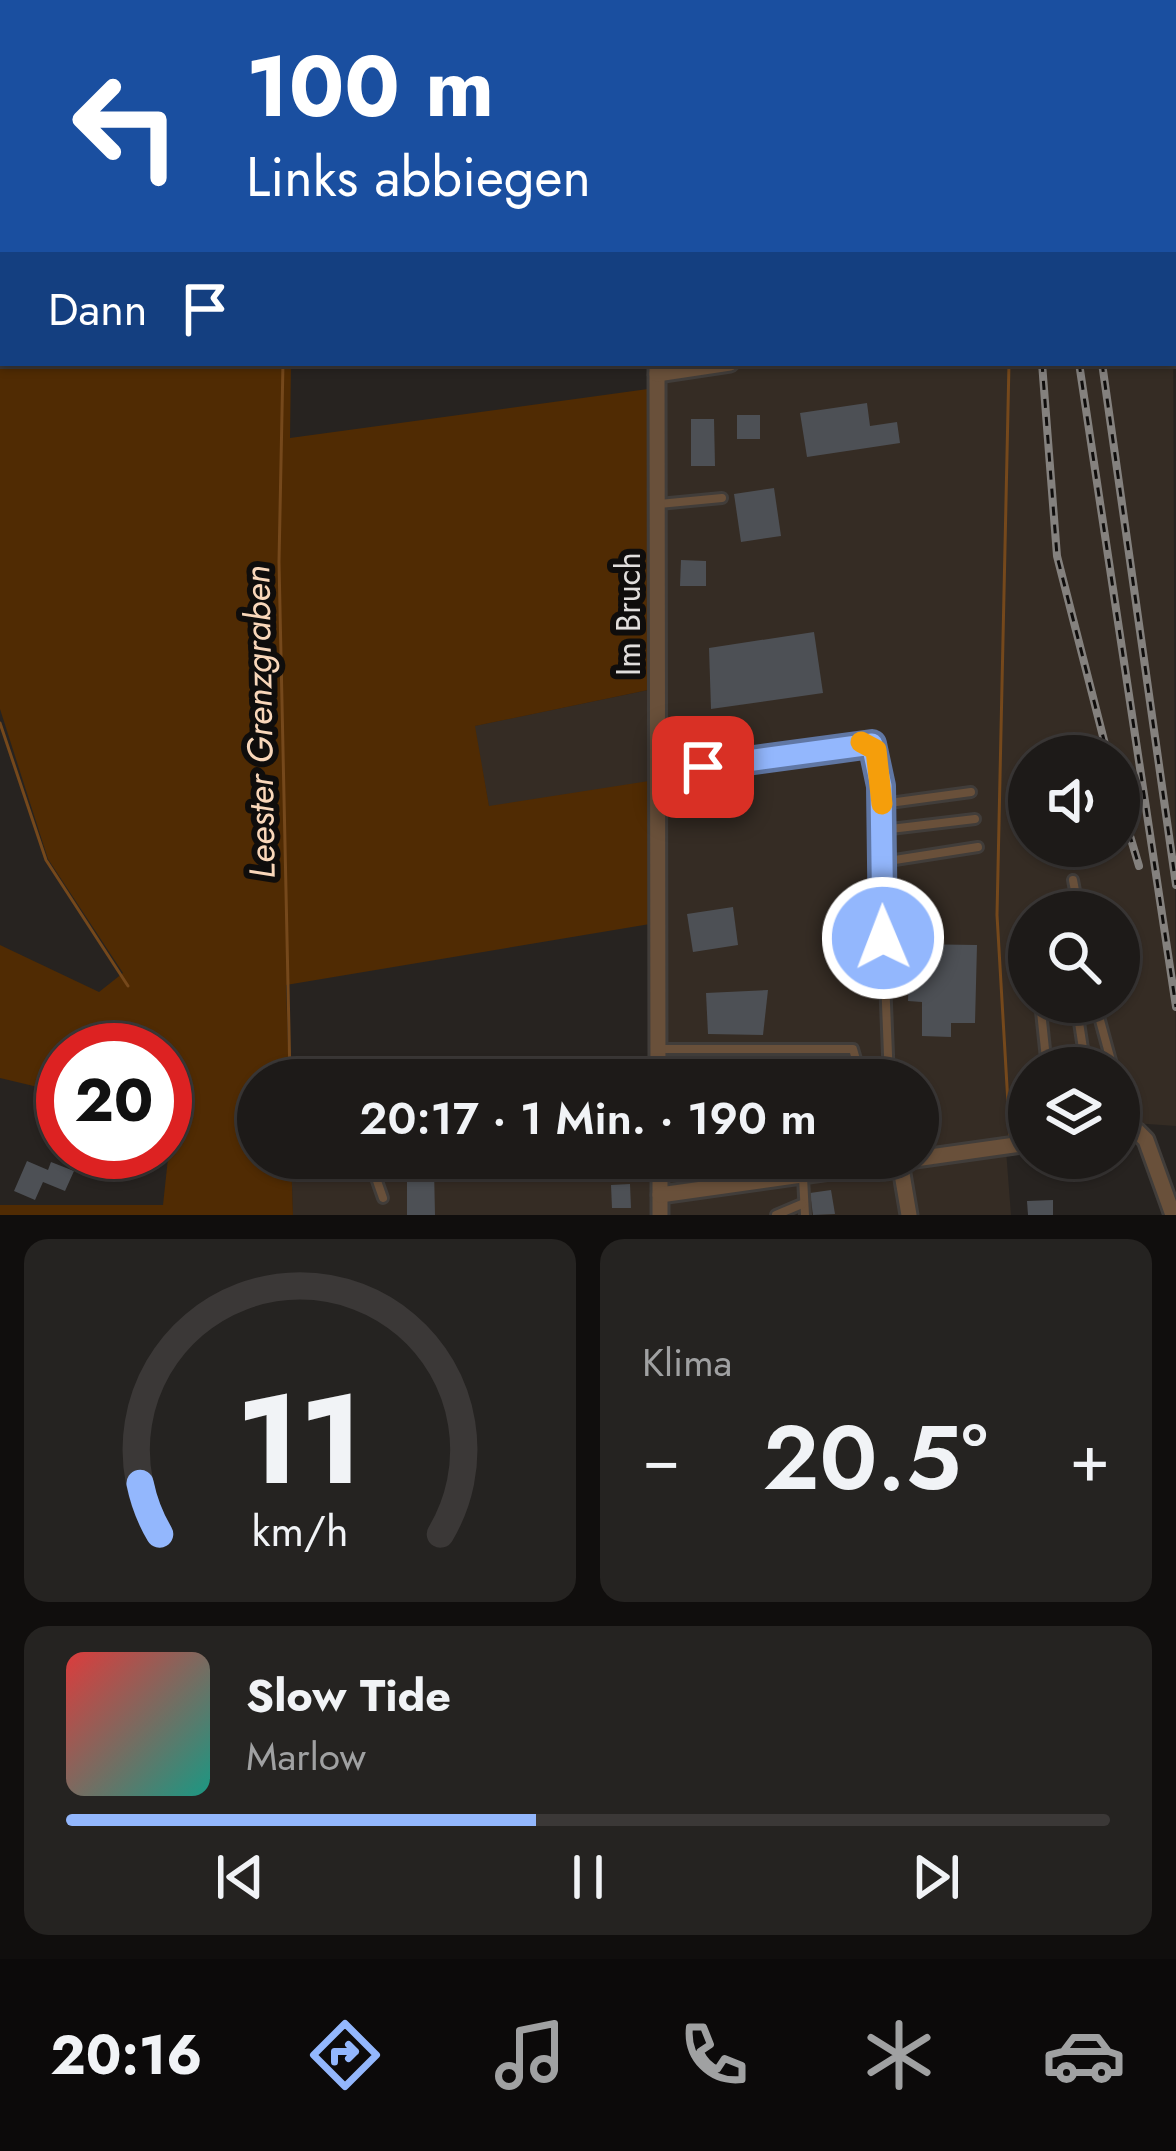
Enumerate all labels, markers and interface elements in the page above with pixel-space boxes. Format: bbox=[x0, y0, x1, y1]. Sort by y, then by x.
text: 100 m bbox=[246, 26, 494, 148]
icon: left bbox=[48, 48, 204, 204]
text: Links abbiegen bbox=[246, 138, 591, 216]
icon: arrive bbox=[172, 276, 238, 342]
text: Dann bbox=[48, 277, 148, 342]
street label: Im Bruch bbox=[605, 552, 652, 676]
water label: Leester Grenzgraben bbox=[230, 565, 288, 879]
pin bbox=[652, 716, 754, 818]
icon: arrive bbox=[670, 734, 736, 800]
map controls bbox=[1008, 735, 1140, 1179]
button: sound bbox=[1008, 735, 1140, 867]
position arrow bbox=[820, 875, 946, 1001]
button: search bbox=[1008, 891, 1140, 1023]
speed limit sign: 20 bbox=[36, 1023, 192, 1179]
button: layers bbox=[1008, 1047, 1140, 1179]
text: 20:17 · 1 Min. · 190 m bbox=[359, 1086, 817, 1151]
text: Klima bbox=[642, 1334, 732, 1391]
text: 11 bbox=[236, 1349, 364, 1530]
text: 20.5° bbox=[763, 1393, 988, 1523]
text: − bbox=[642, 1410, 681, 1506]
text: + bbox=[1069, 1410, 1110, 1506]
text: km/h bbox=[252, 1499, 348, 1561]
text: Slow Tide bbox=[246, 1663, 451, 1728]
text: Marlow bbox=[246, 1728, 366, 1785]
icon: previous bbox=[207, 1844, 273, 1910]
icon: pause bbox=[555, 1844, 621, 1910]
icon: next bbox=[903, 1844, 969, 1910]
icon: directions bbox=[303, 2013, 387, 2097]
icon: music bbox=[488, 2013, 572, 2097]
icon: phone bbox=[672, 2013, 756, 2097]
icon: climate bbox=[857, 2013, 941, 2097]
icon: car bbox=[1042, 2013, 1126, 2097]
text: 20:16 bbox=[50, 2016, 202, 2094]

